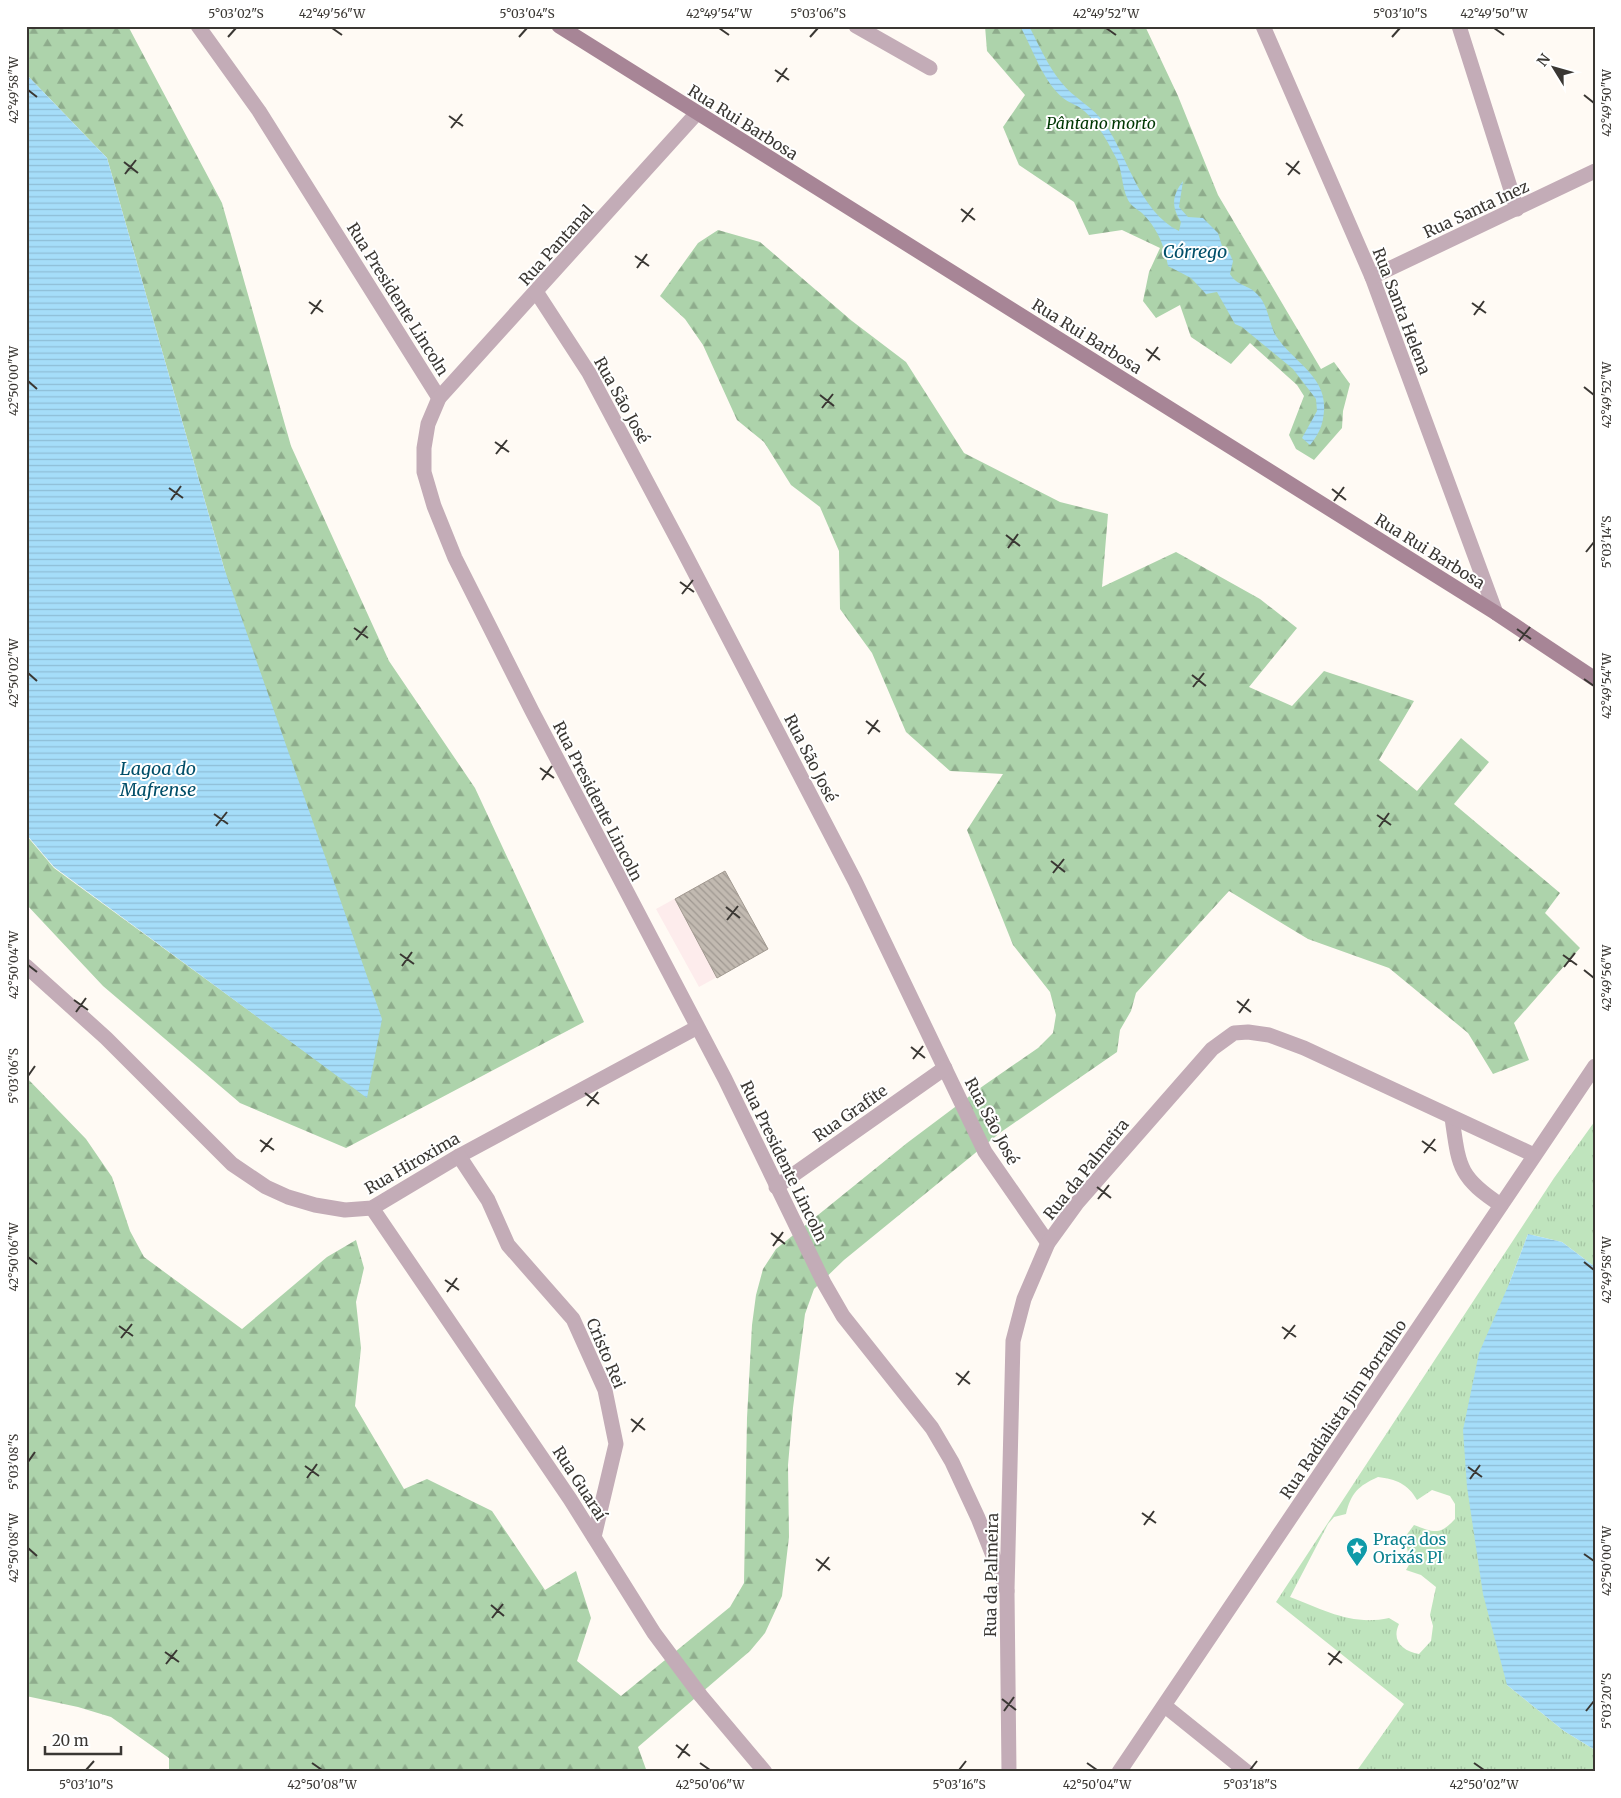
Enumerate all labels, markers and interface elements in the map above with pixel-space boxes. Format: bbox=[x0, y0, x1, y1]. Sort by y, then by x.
text: 5°03'02"S bbox=[208, 6, 264, 21]
text: 42°49'56"W bbox=[299, 6, 366, 21]
text: 5°03'04"S bbox=[499, 6, 555, 21]
text: 42°49'54"W bbox=[686, 6, 753, 21]
text: 5°03'06"S bbox=[790, 6, 846, 21]
text: 42°49'52"W bbox=[1073, 6, 1140, 21]
text: 5°03'10"S bbox=[1373, 6, 1427, 21]
text: 42°49'50"W bbox=[1460, 6, 1529, 21]
north arrow bbox=[1528, 42, 1578, 92]
text: N bbox=[1533, 50, 1554, 70]
text: 42°49'58"W bbox=[6, 55, 21, 123]
text: 42°49'50"W bbox=[1599, 68, 1614, 137]
street label: Rua Rui Barbosa bbox=[684, 80, 802, 164]
park label: Pântano morto bbox=[1046, 113, 1156, 133]
street label: Rua Santa Inez bbox=[1420, 176, 1532, 242]
street label: Rua Pantanal bbox=[515, 201, 597, 289]
street label: Rua Presidente Lincoln bbox=[343, 219, 453, 379]
water label: Córrego bbox=[1163, 240, 1227, 263]
street label: Rua Santa Helena bbox=[1369, 245, 1436, 378]
street label: Rua Rui Barbosa bbox=[1028, 294, 1146, 378]
text: 42°50'00"W bbox=[6, 345, 21, 416]
street label: Rua São José bbox=[590, 353, 654, 447]
text: 42°49'52"W bbox=[1599, 361, 1614, 428]
street label: Rua Rui Barbosa bbox=[1371, 509, 1489, 593]
text: 5°03'14"S bbox=[1599, 516, 1614, 568]
text: 42°50'02"W bbox=[6, 638, 21, 707]
text: 42°49'54"W bbox=[1599, 652, 1614, 719]
street label: Rua São José bbox=[780, 711, 842, 805]
street label: Rua Presidente Lincoln bbox=[549, 718, 647, 885]
water label: Lagoa do Mafrense bbox=[119, 757, 196, 801]
text: 42°50'04"W bbox=[6, 930, 21, 999]
text: 42°49'56"W bbox=[1599, 944, 1614, 1011]
text: 5°03'06"S bbox=[6, 1048, 21, 1104]
street label: Rua São José bbox=[961, 1074, 1023, 1168]
street label: Rua Presidente Lincoln bbox=[736, 1077, 832, 1245]
street label: Rua Grafite bbox=[809, 1080, 891, 1146]
street label: Rua da Palmeira bbox=[1039, 1114, 1133, 1224]
street label: Rua Hiroxima bbox=[361, 1128, 463, 1198]
text: 42°50'06"W bbox=[6, 1221, 21, 1291]
text: 42°49'58"W bbox=[1599, 1235, 1614, 1303]
street label: Cristo Rei bbox=[582, 1315, 630, 1391]
street label: Rua Radialista Jim Borralho bbox=[1275, 1316, 1411, 1502]
text: 5°03'08"S bbox=[6, 1434, 21, 1490]
street label: Rua Guaraí bbox=[549, 1442, 612, 1524]
text: 42°50'08"W bbox=[6, 1512, 21, 1583]
street label: Rua da Palmeira bbox=[980, 1512, 1002, 1637]
text: 42°50'00"W bbox=[1599, 1525, 1614, 1596]
place label: Praça dos Orixás PI bbox=[1373, 1529, 1446, 1567]
place icon: Praça dos Orixás PI bbox=[1345, 1536, 1369, 1567]
text: 5°03'20"S bbox=[1599, 1673, 1614, 1729]
scale bar bbox=[45, 1723, 121, 1755]
text: 20 m bbox=[52, 1731, 89, 1750]
text: 5°03'10"S bbox=[59, 1777, 113, 1792]
text: 42°50'08"W bbox=[287, 1777, 358, 1792]
text: 42°50'06"W bbox=[676, 1777, 746, 1792]
text: 5°03'16"S bbox=[932, 1777, 986, 1792]
text: 42°50'04"W bbox=[1063, 1777, 1132, 1792]
text: 5°03'18"S bbox=[1223, 1777, 1277, 1792]
text: 42°50'02"W bbox=[1450, 1777, 1519, 1792]

